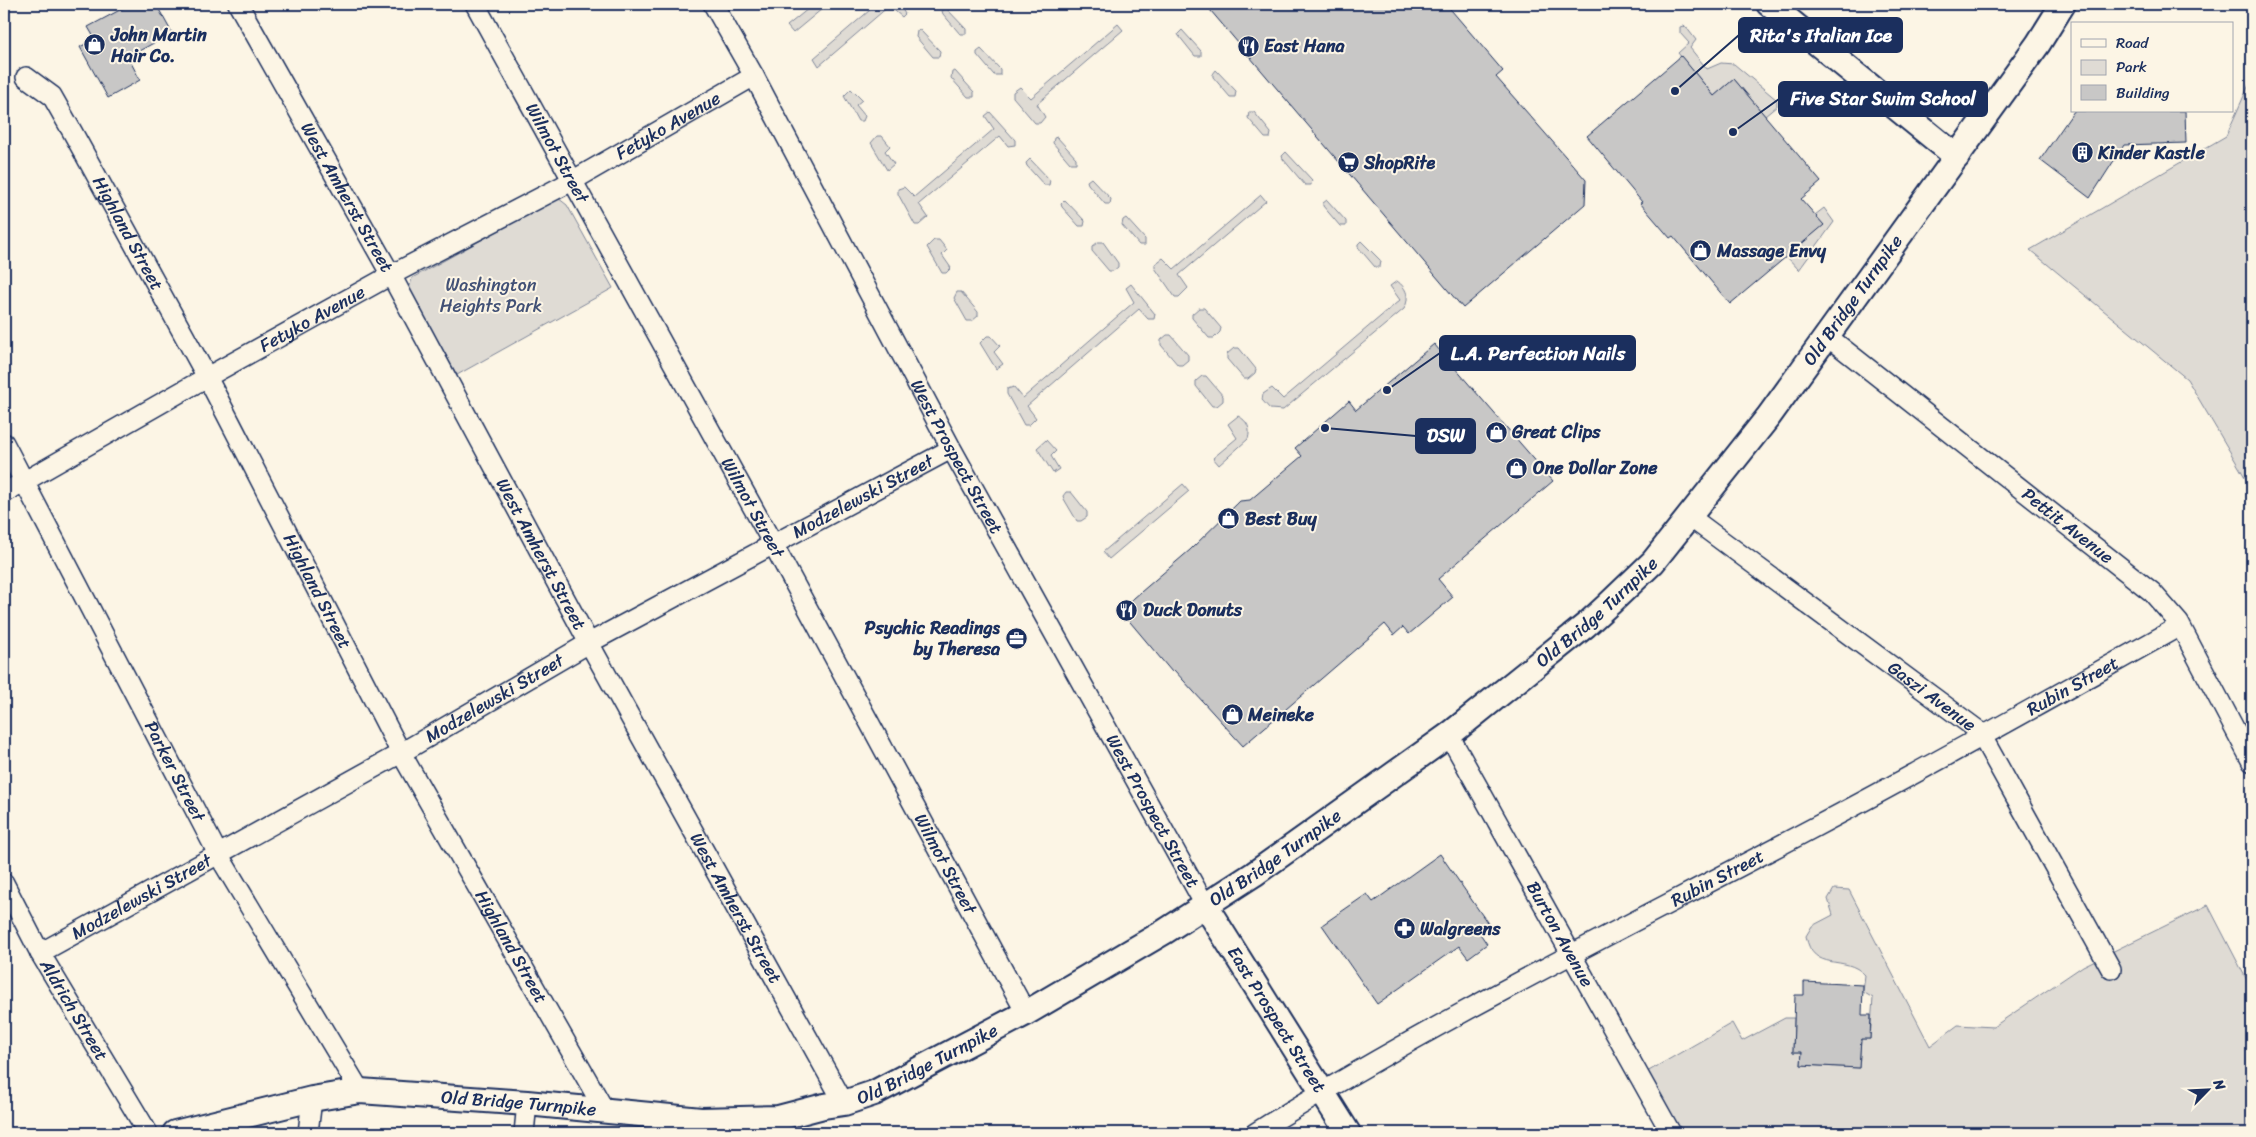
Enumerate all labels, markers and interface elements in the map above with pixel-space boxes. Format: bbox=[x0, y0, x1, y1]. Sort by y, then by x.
callout: Rita's Italian Ice bbox=[1739, 18, 1902, 52]
place label: John Martin Hair Co. bbox=[110, 19, 207, 72]
text: Rita's Italian Ice bbox=[1749, 19, 1893, 52]
legend bbox=[2071, 22, 2234, 112]
place label: East Hana bbox=[1264, 30, 1345, 62]
text: Road bbox=[2116, 30, 2149, 56]
shop icon: John Martin Hair Co. bbox=[83, 33, 107, 57]
restaurant icon: East Hana bbox=[1236, 34, 1260, 58]
text: Park bbox=[2116, 54, 2147, 80]
text: Building bbox=[2116, 80, 2170, 106]
street label: Fetyko Avenue bbox=[609, 82, 727, 169]
callout: Five Star Swim School bbox=[1779, 82, 1987, 116]
text: Five Star Swim School bbox=[1789, 82, 1977, 115]
street label: Wilmot Street bbox=[516, 97, 598, 210]
street label: West Amherst Street bbox=[292, 116, 403, 279]
place label: Kinder Kastle bbox=[2097, 137, 2206, 169]
building icon: Kinder Kastle bbox=[2070, 141, 2094, 165]
place label: ShopRite bbox=[1363, 147, 1436, 179]
supermarket icon: ShopRite bbox=[1336, 151, 1360, 175]
street label: Highland Street bbox=[83, 170, 173, 296]
street label: Old Bridge Turnpike bbox=[1794, 228, 1911, 373]
place label: Massage Envy bbox=[1716, 235, 1827, 267]
shop icon: Massage Envy bbox=[1689, 239, 1713, 263]
park label: Washington Heights Park bbox=[440, 269, 542, 322]
street label: Fetyko Avenue bbox=[253, 276, 371, 361]
callout: L.A. Perfection Nails bbox=[1440, 336, 1635, 370]
text: L.A. Perfection Nails bbox=[1451, 337, 1626, 370]
street label: West Prospect Street bbox=[901, 373, 1012, 540]
place label: Great Clips bbox=[1511, 416, 1601, 448]
callout: DSW bbox=[1416, 419, 1475, 453]
text: DSW bbox=[1427, 419, 1466, 452]
shop icon: Great Clips bbox=[1484, 420, 1508, 444]
street label: Modzelewski Street bbox=[786, 445, 940, 547]
street label: Wilmot Street bbox=[712, 451, 794, 564]
place label: One Dollar Zone bbox=[1533, 452, 1658, 484]
shop icon: One Dollar Zone bbox=[1505, 456, 1529, 480]
street label: West Amherst Street bbox=[487, 472, 595, 636]
street label: Pettit Avenue bbox=[2014, 479, 2121, 572]
place label: Best Buy bbox=[1245, 503, 1318, 535]
shop icon: Best Buy bbox=[1217, 507, 1241, 531]
street label: Highland Street bbox=[274, 527, 361, 655]
street label: Old Bridge Turnpike bbox=[1528, 549, 1666, 676]
place label: Duck Donuts bbox=[1143, 594, 1243, 626]
restaurant icon: Duck Donuts bbox=[1115, 598, 1139, 622]
place label: Psychic Readings by Theresa bbox=[865, 612, 1001, 665]
office icon: Psychic Readings by Theresa bbox=[1004, 626, 1028, 650]
street label: Modzelewski Street bbox=[419, 645, 571, 752]
street label: Rubin Street bbox=[2020, 647, 2125, 725]
street label: Gaszi Avenue bbox=[1880, 652, 1983, 740]
place label: Meineke bbox=[1247, 699, 1315, 731]
shop icon: Meineke bbox=[1220, 703, 1244, 727]
street label: Parker Street bbox=[135, 715, 215, 828]
street label: West Prospect Street bbox=[1097, 728, 1209, 894]
street label: Old Bridge Turnpike bbox=[1202, 800, 1348, 915]
street label: Wilmot Street bbox=[905, 807, 986, 921]
street label: West Amherst Street bbox=[681, 826, 791, 990]
street label: Rubin Street bbox=[1665, 840, 1770, 916]
street label: Modzelewski Street bbox=[65, 844, 218, 949]
street label: Burton Avenue bbox=[1517, 875, 1603, 993]
street label: Highland Street bbox=[466, 884, 557, 1010]
place label: Walgreens bbox=[1420, 913, 1501, 945]
pharmacy icon: Walgreens bbox=[1392, 917, 1416, 941]
street label: East Prospect Street bbox=[1218, 940, 1335, 1099]
street label: Aldrich Street bbox=[30, 952, 117, 1067]
street label: Old Bridge Turnpike bbox=[852, 1014, 1004, 1114]
north arrow bbox=[2184, 1064, 2234, 1114]
text: N bbox=[2206, 1074, 2233, 1095]
street label: Old Bridge Turnpike bbox=[440, 1081, 598, 1126]

